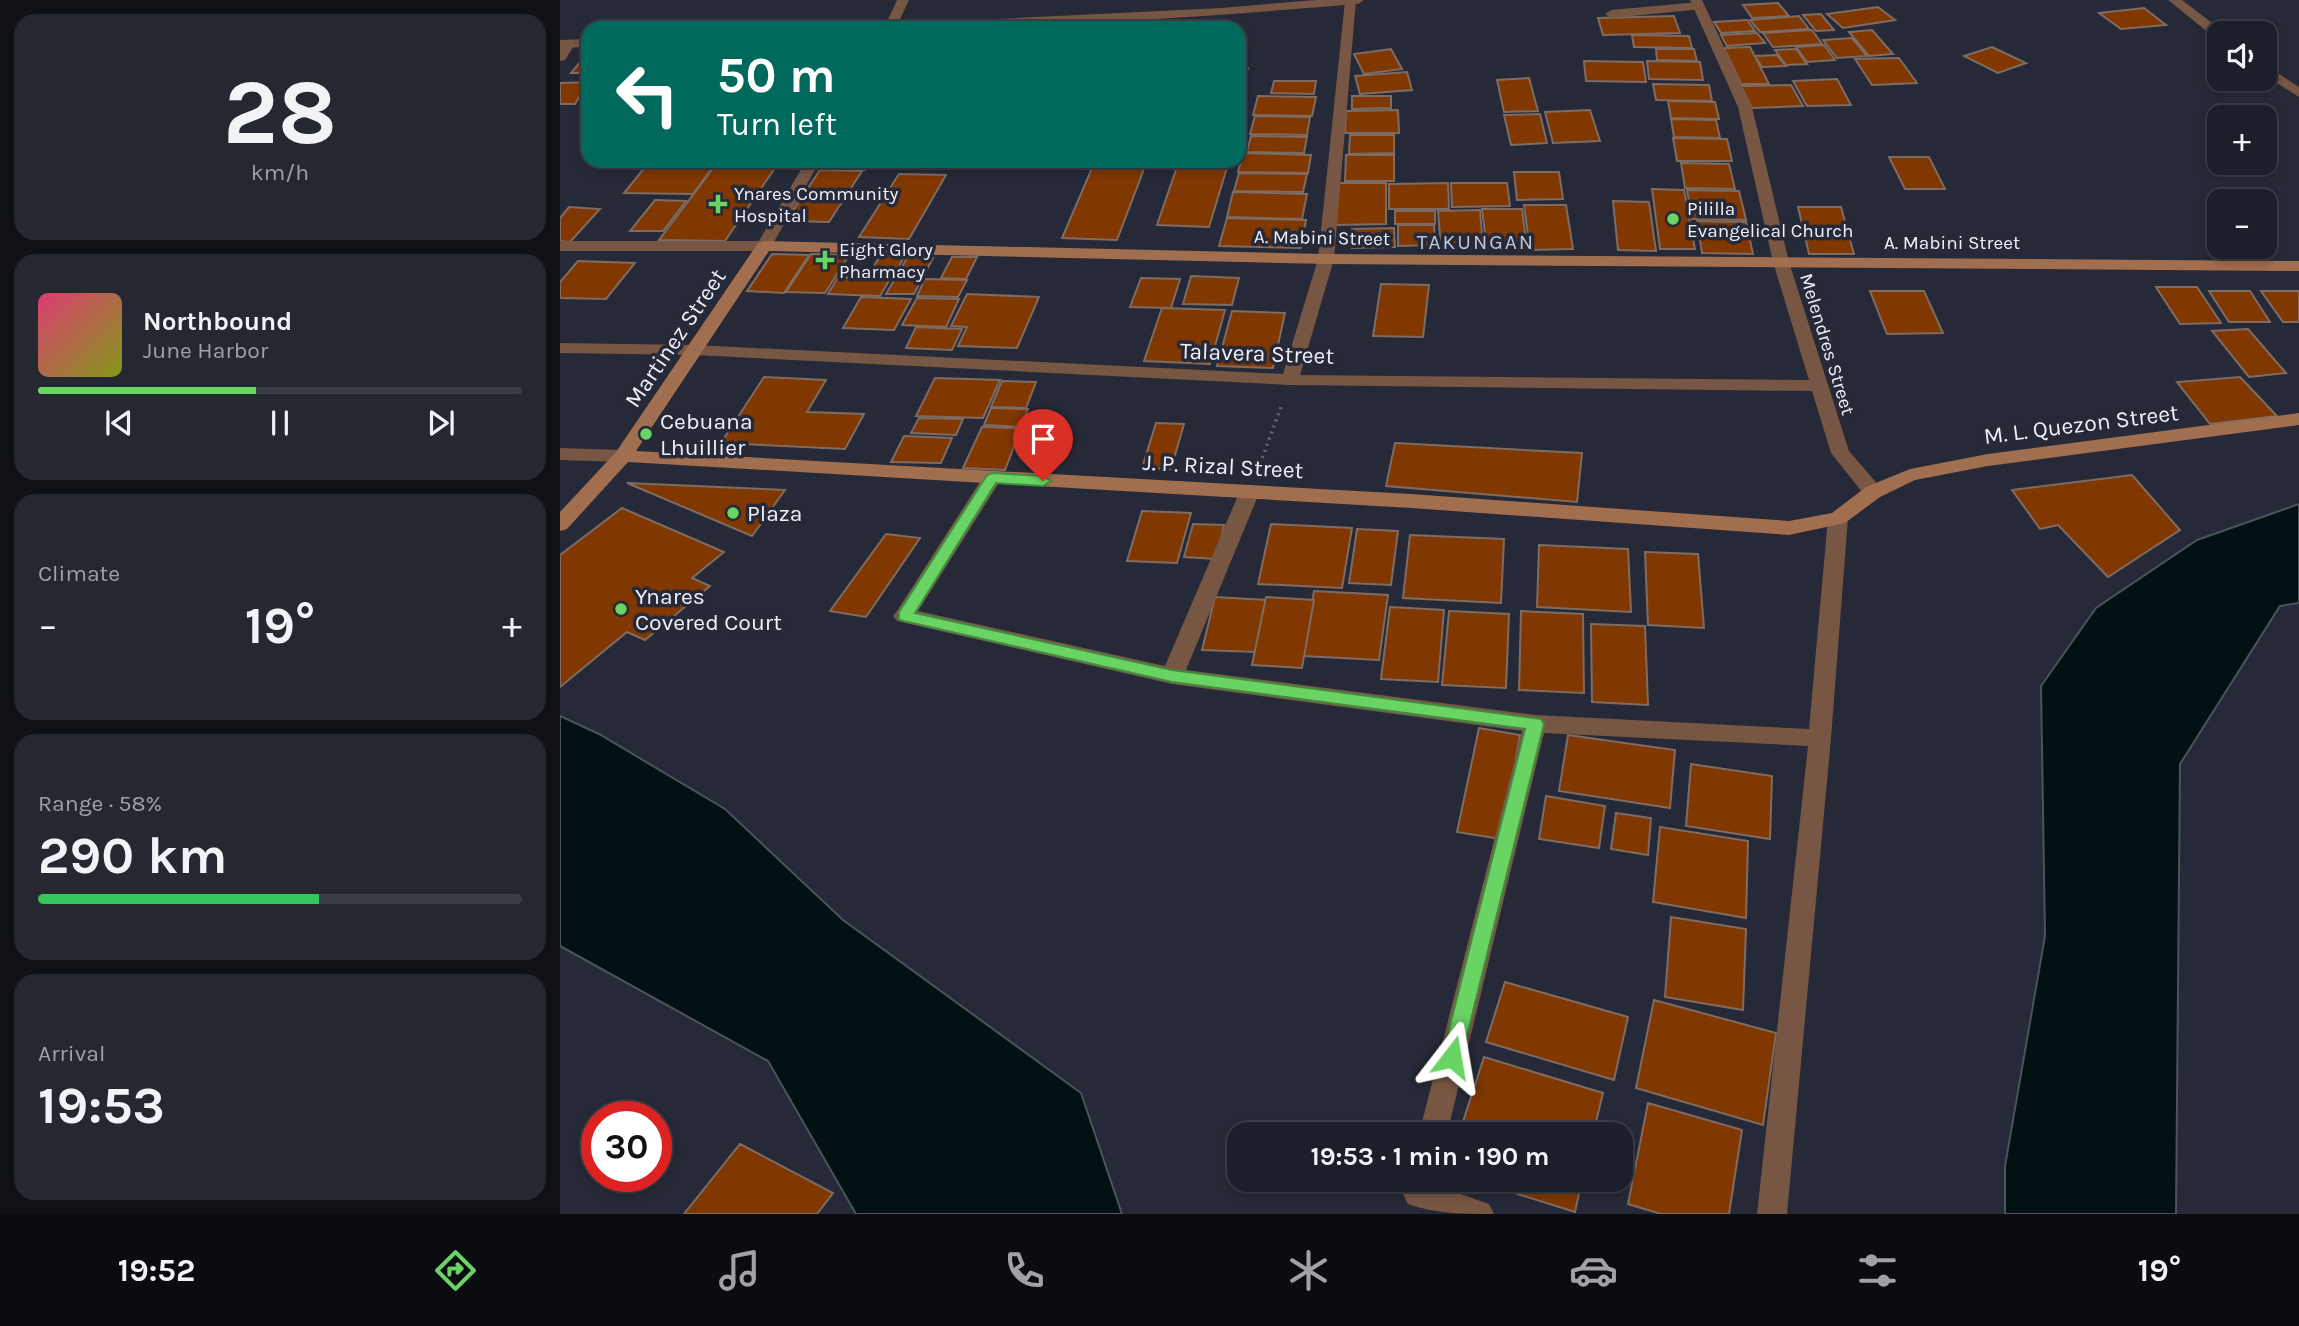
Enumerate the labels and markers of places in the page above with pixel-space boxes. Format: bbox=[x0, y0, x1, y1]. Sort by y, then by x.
place label: Ynares Community Hospital bbox=[734, 183, 899, 227]
marker: Ynares Community Hospital bbox=[708, 194, 728, 214]
place label: Pililla Evangelical Church bbox=[1687, 198, 1853, 242]
marker: Pililla Evangelical Church bbox=[1665, 211, 1681, 227]
place label: Eight Glory Pharmacy bbox=[839, 239, 933, 283]
marker: Eight Glory Pharmacy bbox=[817, 252, 833, 268]
place label: Cebuana Lhuillier bbox=[660, 408, 753, 461]
pin bbox=[1013, 409, 1073, 481]
marker: Cebuana Lhuillier bbox=[638, 426, 654, 442]
place label: Plaza bbox=[747, 500, 802, 527]
marker: Plaza bbox=[725, 505, 741, 521]
place label: Ynares Covered Court bbox=[635, 583, 782, 636]
marker: Ynares Covered Court bbox=[613, 601, 629, 617]

